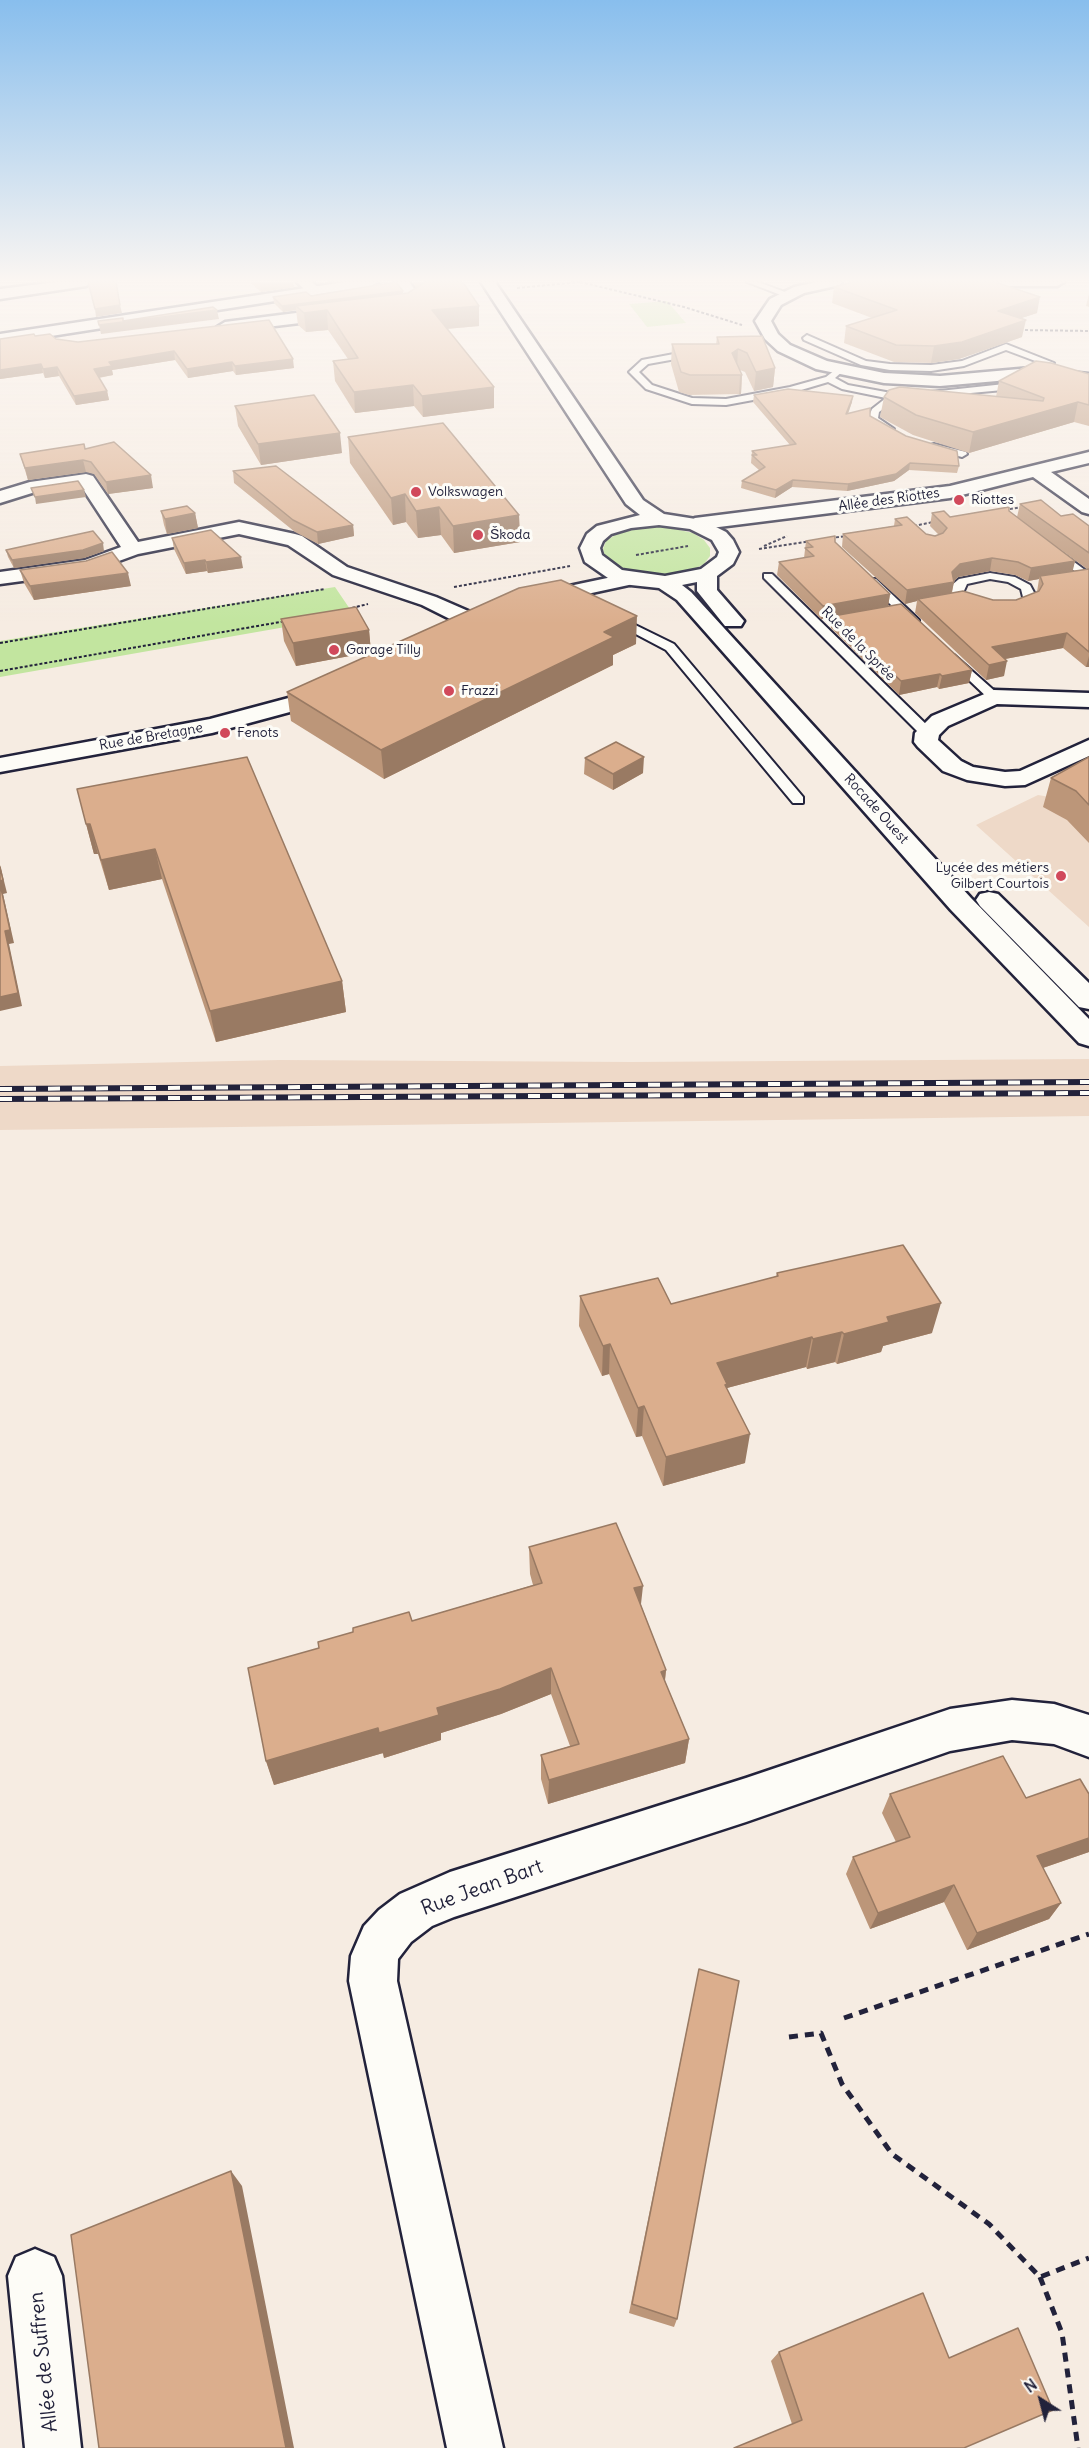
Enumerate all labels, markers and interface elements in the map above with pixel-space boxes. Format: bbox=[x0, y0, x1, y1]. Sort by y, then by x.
place label: Volkswagen bbox=[428, 484, 503, 500]
marker: Volkswagen bbox=[409, 485, 423, 499]
street label: Allée des Riottes bbox=[837, 485, 941, 515]
place label: Riottes bbox=[971, 492, 1014, 508]
marker: Riottes bbox=[952, 493, 966, 507]
place label: Škoda bbox=[490, 527, 530, 543]
marker: Škoda bbox=[471, 528, 485, 542]
street label: Rue de la Sprée bbox=[818, 604, 898, 684]
place label: Garage Tilly bbox=[346, 642, 421, 658]
marker: Garage Tilly bbox=[327, 643, 341, 657]
place label: Frazzi bbox=[461, 683, 498, 699]
marker: Frazzi bbox=[442, 684, 456, 698]
street label: Rue de Bretagne bbox=[98, 720, 204, 754]
place label: Fenots bbox=[237, 725, 279, 741]
marker: Fenots bbox=[218, 726, 232, 740]
street label: Rocade Ouest bbox=[840, 771, 912, 847]
place label: Lycée des métiers Gilbert Courtois bbox=[936, 860, 1049, 892]
marker: Lycée des métiers Gilbert Courtois bbox=[1054, 869, 1068, 883]
street label: Rue Jean Bart bbox=[418, 1855, 546, 1921]
street label: Allée de Suffren bbox=[25, 2291, 63, 2433]
north arrow bbox=[1011, 2370, 1071, 2430]
text: N bbox=[1020, 2374, 1041, 2397]

